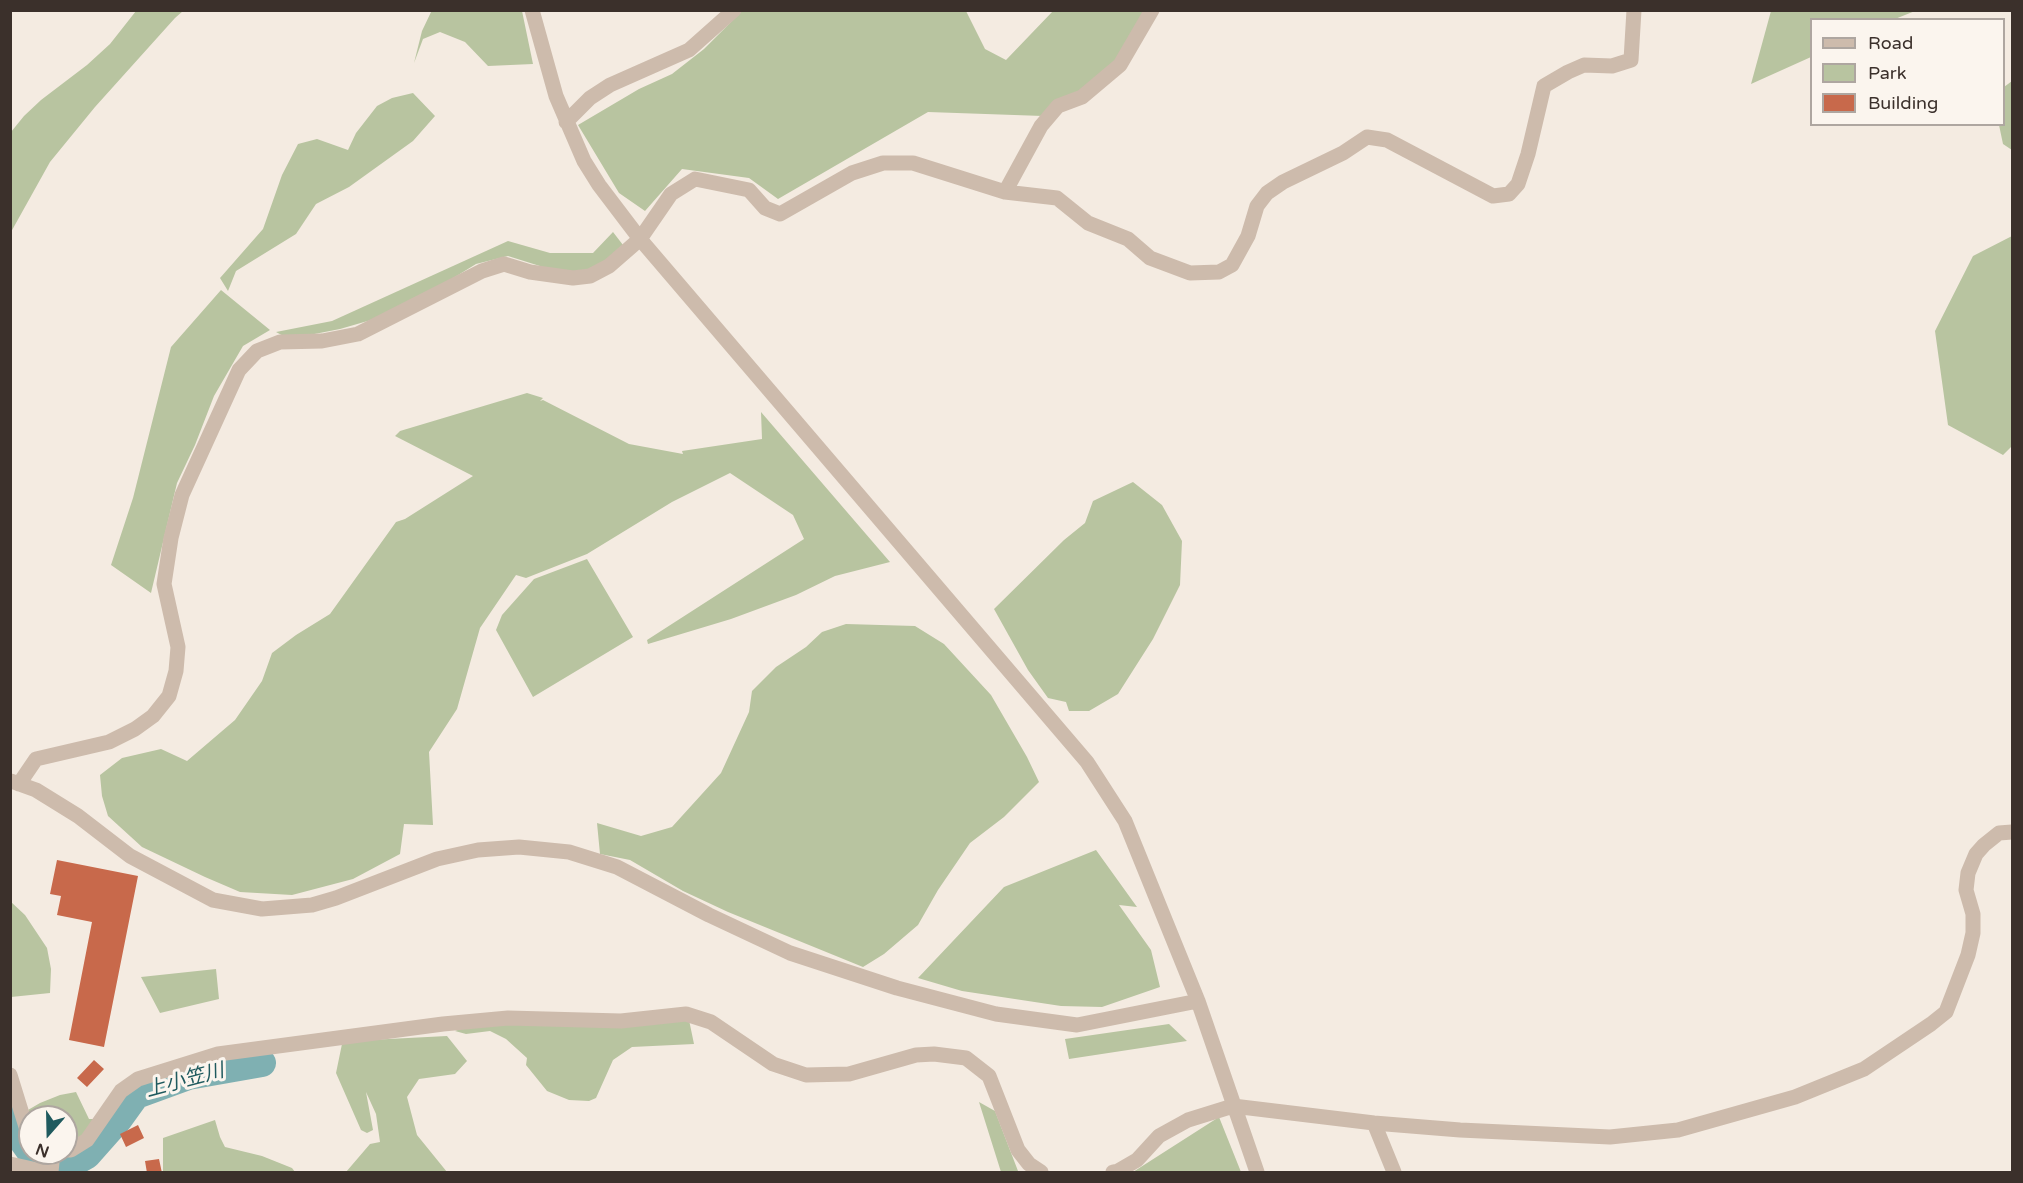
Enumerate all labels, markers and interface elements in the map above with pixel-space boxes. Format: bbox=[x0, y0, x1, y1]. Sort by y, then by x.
legend bbox=[1810, 18, 2005, 126]
text: Road bbox=[1868, 32, 1913, 54]
text: Park bbox=[1868, 62, 1906, 84]
text: Building bbox=[1868, 92, 1938, 114]
water label: 上小笠川 bbox=[143, 1059, 227, 1103]
north arrow bbox=[18, 1105, 78, 1165]
text: N bbox=[33, 1138, 52, 1162]

